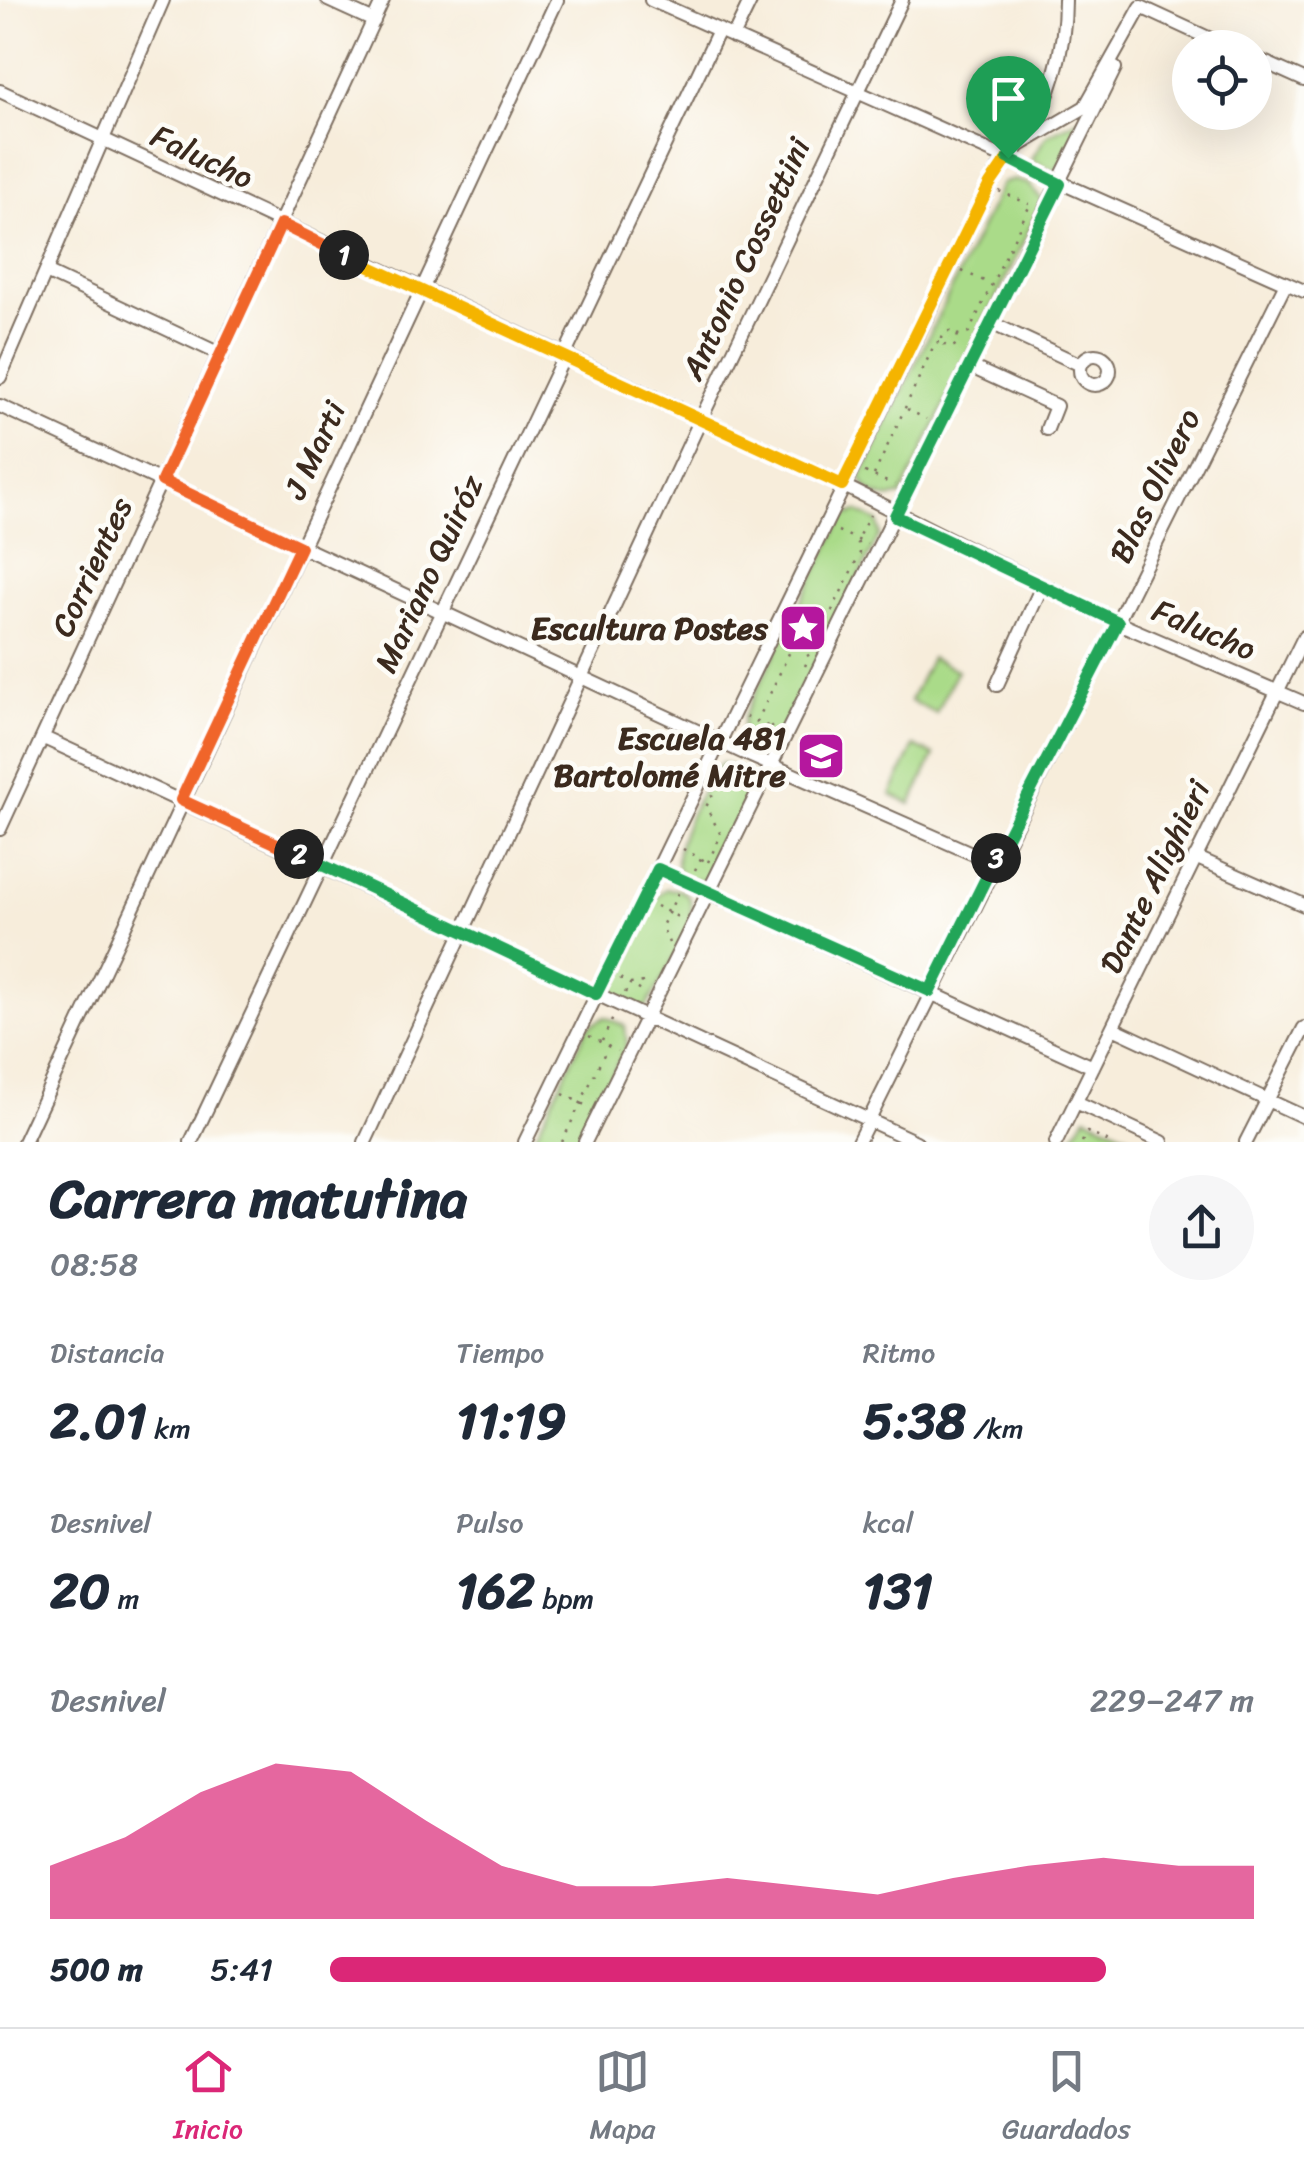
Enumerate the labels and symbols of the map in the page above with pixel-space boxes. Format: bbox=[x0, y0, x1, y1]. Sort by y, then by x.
pin bbox=[966, 56, 1051, 159]
street label: Falucho bbox=[141, 108, 263, 206]
street label: Antonio Cossettini bbox=[664, 127, 828, 391]
pin: 1 bbox=[319, 230, 369, 280]
street label: J Marti bbox=[267, 390, 363, 509]
street label: Blas Olivero bbox=[1093, 399, 1217, 573]
street label: Mariano Quiróz bbox=[358, 465, 500, 683]
street label: Corrientes bbox=[35, 487, 149, 647]
street label: Falucho bbox=[1143, 583, 1265, 677]
place label: Escultura Postes bbox=[531, 600, 769, 657]
place icon: Escultura Postes bbox=[777, 602, 829, 654]
place label: Escuela 481 Bartolomé Mitre bbox=[554, 710, 787, 804]
school or university icon: Escuela 481 Bartolomé Mitre bbox=[795, 730, 847, 782]
street label: Dante Alighieri bbox=[1083, 769, 1227, 984]
pin: 2 bbox=[274, 829, 324, 879]
pin: 3 bbox=[971, 833, 1021, 883]

